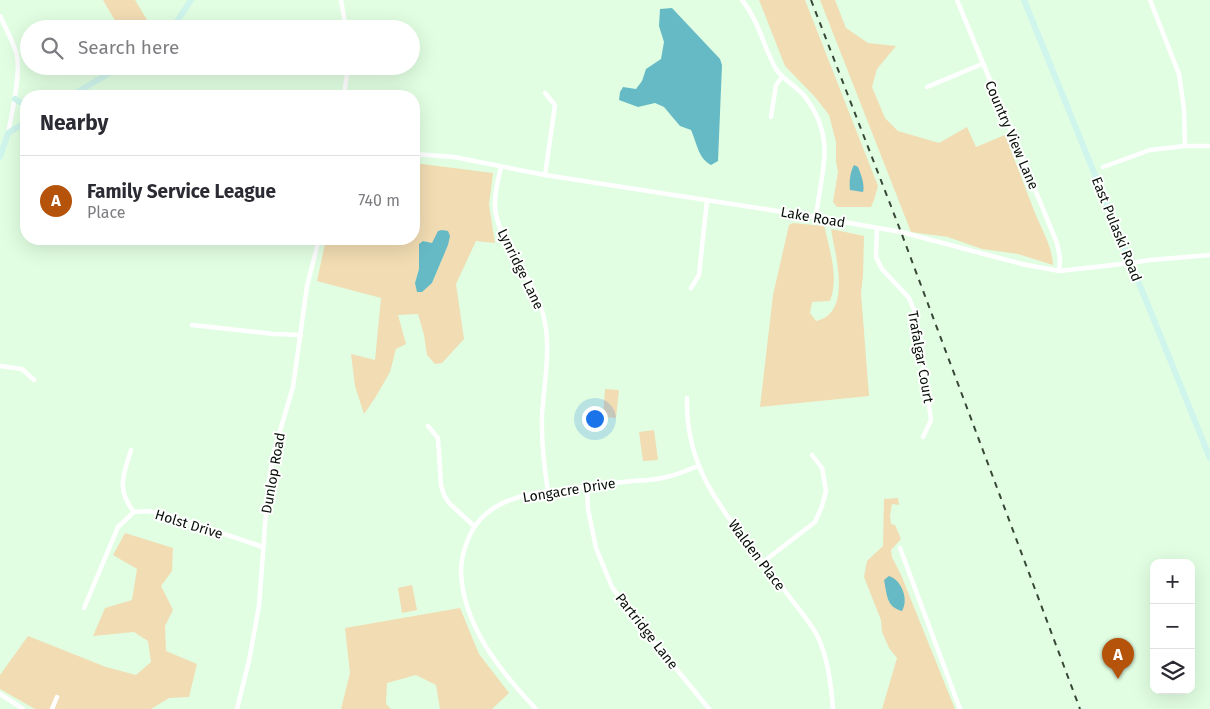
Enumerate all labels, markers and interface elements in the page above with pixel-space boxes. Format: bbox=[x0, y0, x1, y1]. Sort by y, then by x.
search box bbox=[20, 20, 420, 75]
icon: search bbox=[38, 34, 66, 62]
text: Search here bbox=[78, 36, 179, 59]
street label: Country View Lane bbox=[981, 78, 1042, 192]
text: Nearby bbox=[40, 110, 108, 136]
street label: East Pulaski Road bbox=[1088, 174, 1145, 284]
text: Family Service League bbox=[87, 180, 276, 203]
text: A bbox=[51, 191, 61, 210]
text: 740 m bbox=[358, 191, 400, 210]
text: Place bbox=[87, 203, 126, 222]
street label: Lake Road bbox=[779, 203, 846, 232]
street label: Lynridge Lane bbox=[494, 226, 547, 312]
street label: Trafalgar Court bbox=[904, 310, 937, 405]
your location bbox=[582, 406, 608, 432]
street label: Dunlop Road bbox=[258, 431, 289, 515]
street label: Longacre Drive bbox=[522, 475, 617, 506]
street label: Holst Drive bbox=[153, 506, 225, 543]
street label: Walden Place bbox=[724, 517, 789, 594]
map controls bbox=[1150, 559, 1195, 694]
button: + bbox=[1150, 559, 1195, 604]
street label: Partridge Lane bbox=[612, 590, 682, 673]
button: − bbox=[1150, 604, 1195, 649]
pin: A bbox=[1102, 638, 1134, 679]
button: layers bbox=[1150, 649, 1195, 694]

